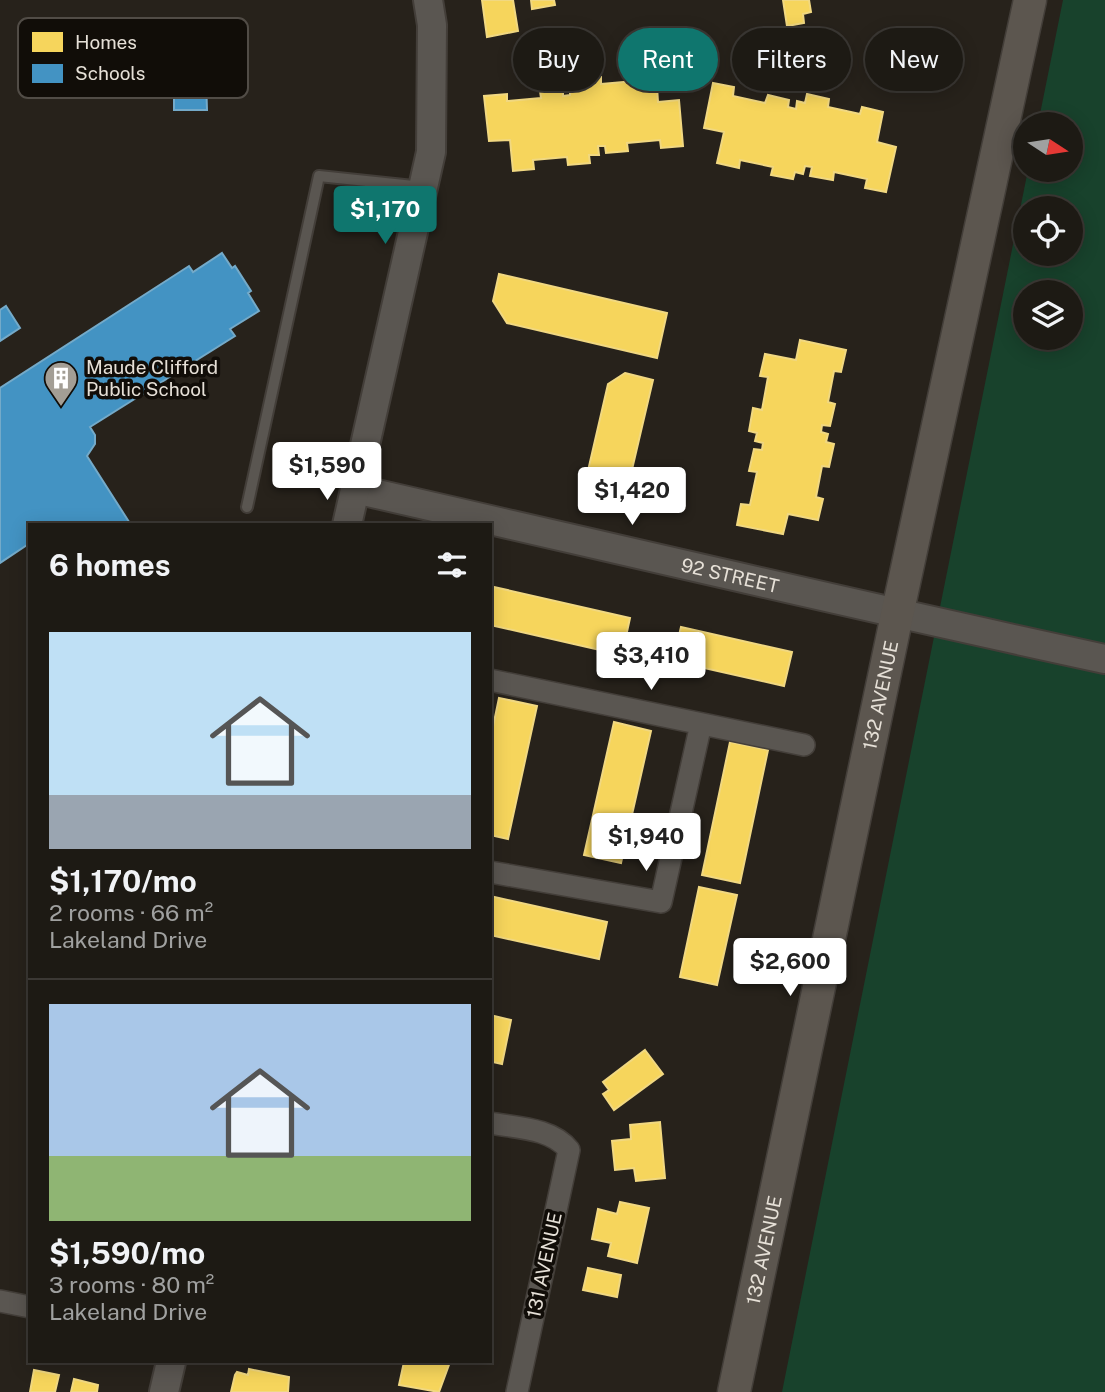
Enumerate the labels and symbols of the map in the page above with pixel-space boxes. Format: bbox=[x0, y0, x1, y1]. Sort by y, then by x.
legend bbox=[18, 18, 248, 98]
text: Homes bbox=[75, 31, 137, 53]
text: Schools bbox=[75, 62, 145, 84]
north arrow bbox=[1013, 112, 1083, 182]
pin: $1,170 bbox=[328, 187, 442, 246]
place label: Maude Clifford Public School bbox=[86, 356, 218, 400]
building icon: Maude Clifford Public School bbox=[42, 359, 80, 408]
pin: $1,590 bbox=[270, 442, 384, 502]
pin: $1,420 bbox=[575, 468, 689, 527]
street label: 92 STREET bbox=[679, 553, 781, 597]
pin: $3,410 bbox=[594, 632, 708, 692]
street label: 132 AVENUE bbox=[858, 639, 902, 752]
pin: $1,940 bbox=[589, 814, 703, 873]
pin: $2,600 bbox=[733, 939, 847, 998]
street label: 132 AVENUE bbox=[742, 1193, 786, 1307]
street label: 131 AVENUE bbox=[522, 1210, 566, 1320]

